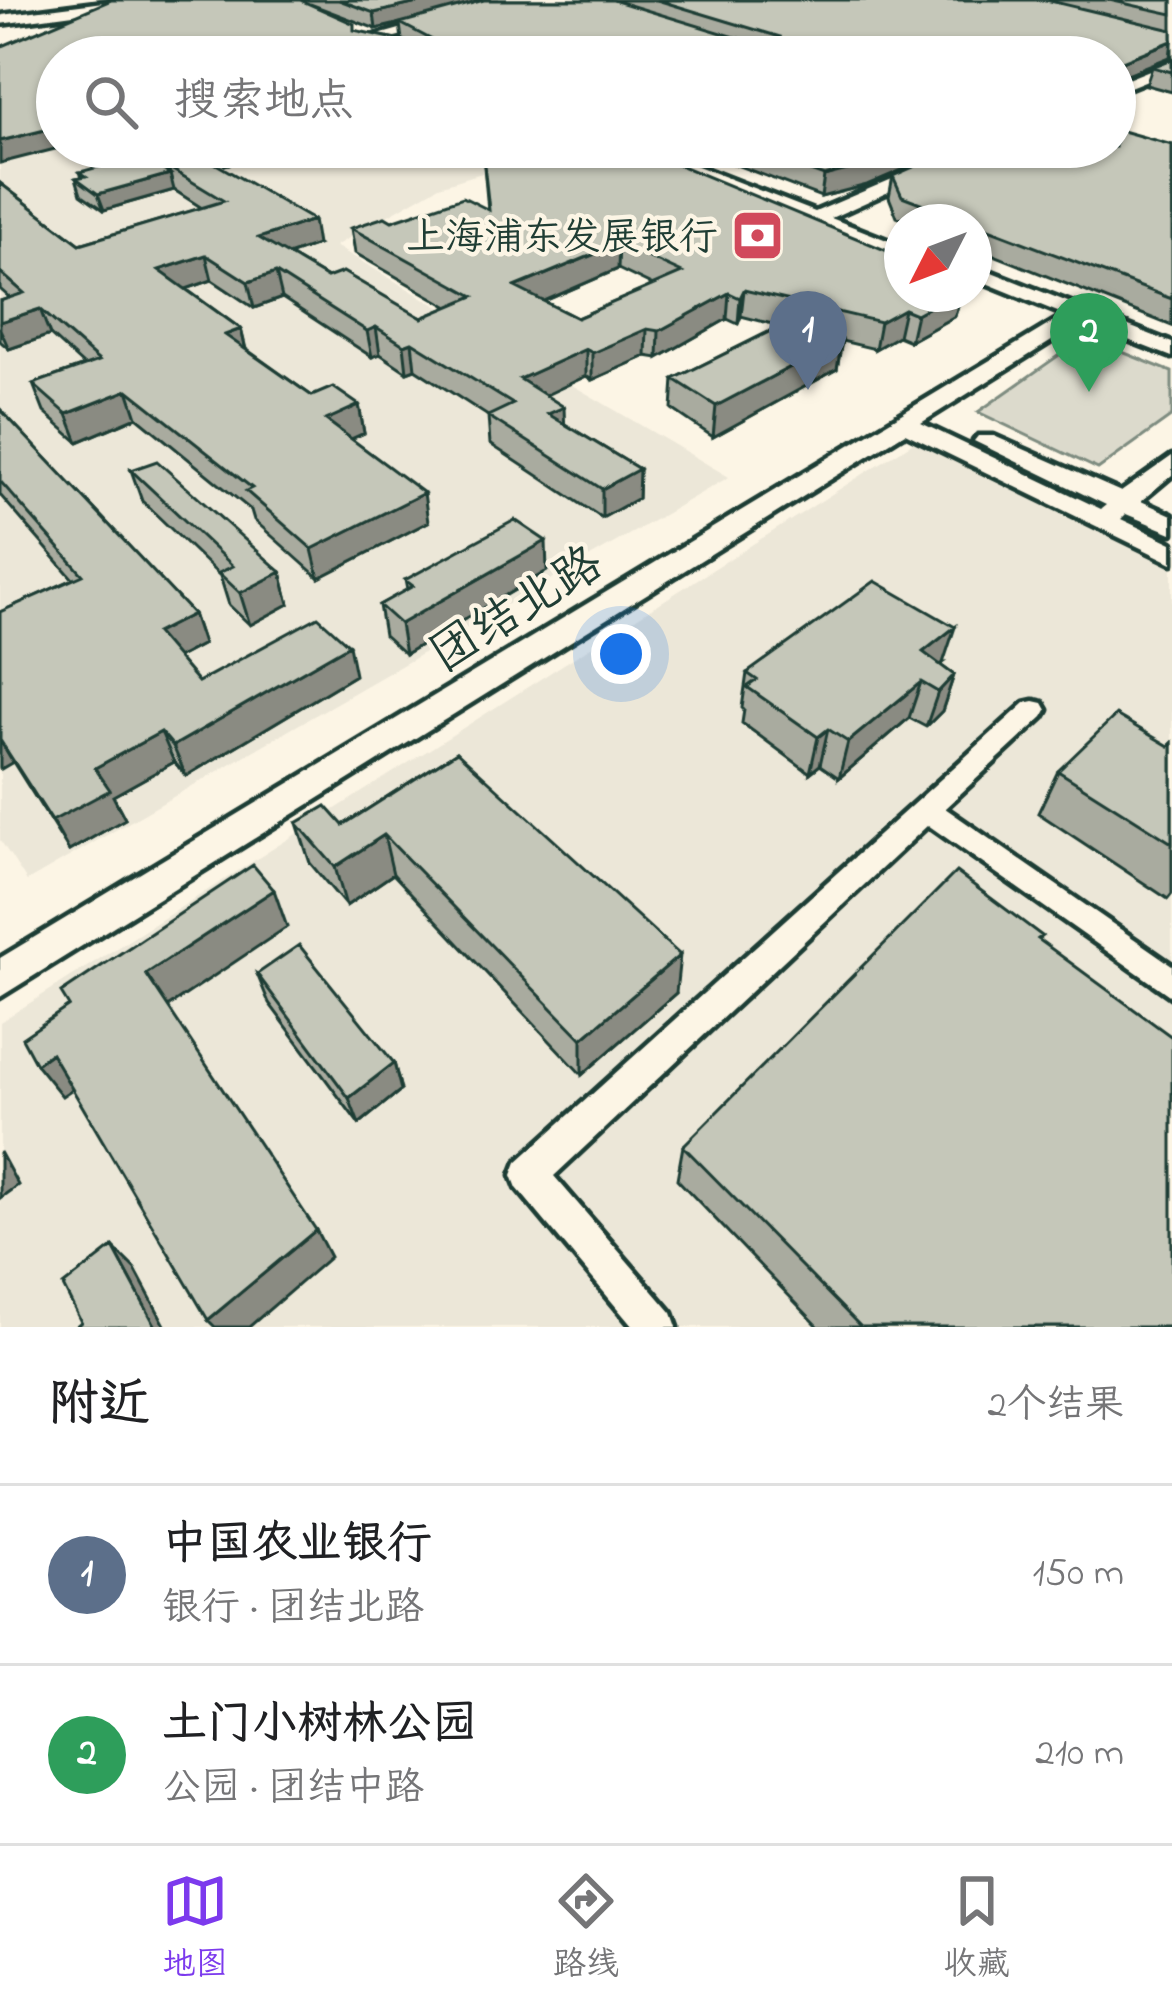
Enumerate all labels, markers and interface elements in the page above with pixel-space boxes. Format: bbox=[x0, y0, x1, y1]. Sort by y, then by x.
search box bbox=[36, 36, 1136, 168]
icon: search bbox=[78, 69, 144, 135]
text: 搜索地点 bbox=[174, 70, 354, 136]
north arrow bbox=[884, 204, 992, 312]
bank icon: 上海浦东发展银行 bbox=[729, 207, 785, 263]
place label: 上海浦东发展银行 bbox=[406, 211, 718, 268]
pin: 1 bbox=[769, 291, 847, 390]
pin: 2 bbox=[1050, 293, 1128, 392]
street label: 团结北路 bbox=[418, 531, 618, 692]
your location bbox=[591, 624, 651, 684]
text: 附近 bbox=[48, 1369, 150, 1444]
text: 2个结果 bbox=[988, 1378, 1124, 1435]
text: 中国农业银行 bbox=[162, 1513, 432, 1579]
text: 1 bbox=[81, 1546, 93, 1603]
text: 150 m bbox=[1032, 1546, 1124, 1603]
text: 银行 · 团结北路 bbox=[162, 1581, 424, 1638]
text: 土门小树林公园 bbox=[162, 1693, 477, 1759]
text: 2 bbox=[77, 1726, 97, 1783]
text: 210 m bbox=[1035, 1726, 1124, 1783]
text: 公园 · 团结中路 bbox=[162, 1761, 424, 1818]
tab: 地图 bbox=[162, 1868, 228, 1990]
tab: 路线 bbox=[553, 1868, 619, 1990]
tab: 收藏 bbox=[944, 1868, 1010, 1990]

